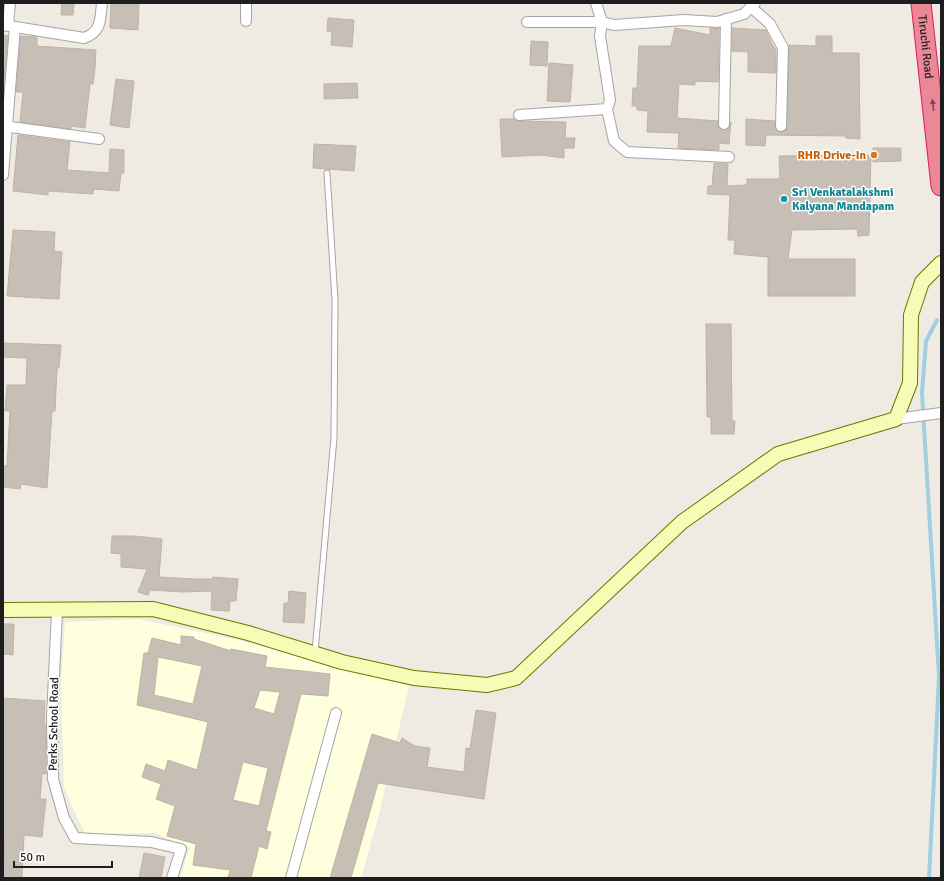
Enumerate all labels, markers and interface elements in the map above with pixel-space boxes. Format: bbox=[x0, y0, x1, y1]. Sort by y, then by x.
street label: Tiruchi Road bbox=[915, 14, 937, 79]
one-way arrow bbox=[929, 99, 936, 111]
place label: RHR Drive-In bbox=[797, 148, 866, 163]
marker: RHR Drive-In bbox=[869, 150, 879, 160]
place label: Sri Venkatalakshmi Kalyana Mandapam bbox=[792, 185, 894, 214]
marker: Sri Venkatalakshmi Kalyana Mandapam bbox=[779, 194, 789, 204]
street label: Perks School Road bbox=[46, 677, 62, 771]
scale bar bbox=[14, 843, 112, 869]
text: 50 m bbox=[20, 850, 45, 865]

